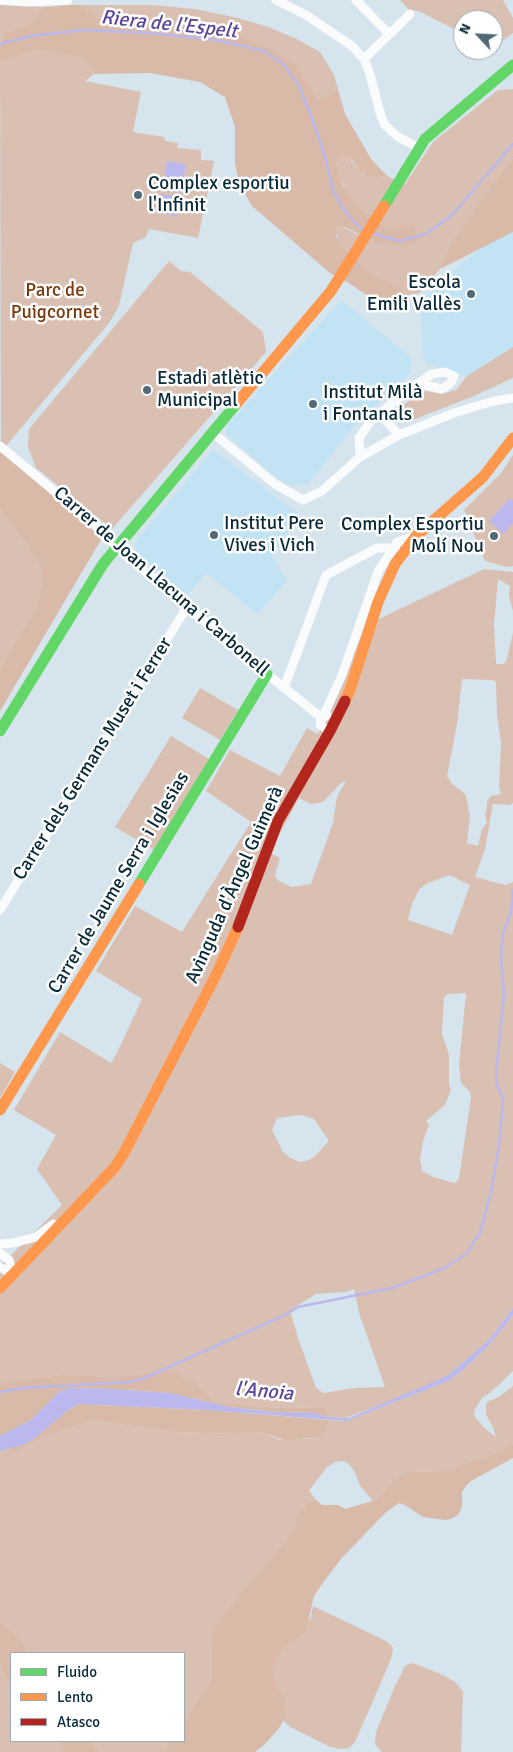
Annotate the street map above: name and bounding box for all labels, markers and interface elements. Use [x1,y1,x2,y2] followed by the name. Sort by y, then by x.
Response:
[100,6,238,44] water label: Riera de l'Espelt
[453,10,503,60] north arrow
[455,21,475,37] text: N
[148,173,290,217] place label: Complex esportiu l'Infinit
[132,189,144,201] marker: Complex esportiu l'Infinit
[367,272,461,316] place label: Escola Emili Vallès
[11,280,99,324] park label: Parc de Puigcornet
[465,288,477,300] marker: Escola Emili Vallès
[157,368,263,412] place label: Estadi atlètic Municipal
[323,382,423,426] place label: Institut Milà i Fontanals
[141,384,153,396] marker: Estadi atlètic Municipal
[307,398,319,410] marker: Institut Milà i Fontanals
[49,482,273,682] street label: Carrer de Joan Llacuna i Carbonell
[224,513,324,557] place label: Institut Pere Vives i Vich
[341,514,484,558] place label: Complex Esportiu Molí Nou
[208,529,220,541] marker: Institut Pere Vives i Vich
[488,530,500,542] marker: Complex Esportiu Molí Nou
[9,633,177,885] street label: Carrer dels Germans Muset i Ferrer
[44,768,194,998] street label: Carrer de Jaume Serra i Iglesias
[181,783,289,987] street label: Avinguda d'Àngel Guimerà
[234,1377,294,1407] water label: l'Anoia
[10,1652,185,1742] legend
[57,1663,97,1681] text: Fluido
[57,1688,93,1706] text: Lento
[57,1713,100,1731] text: Atasco

